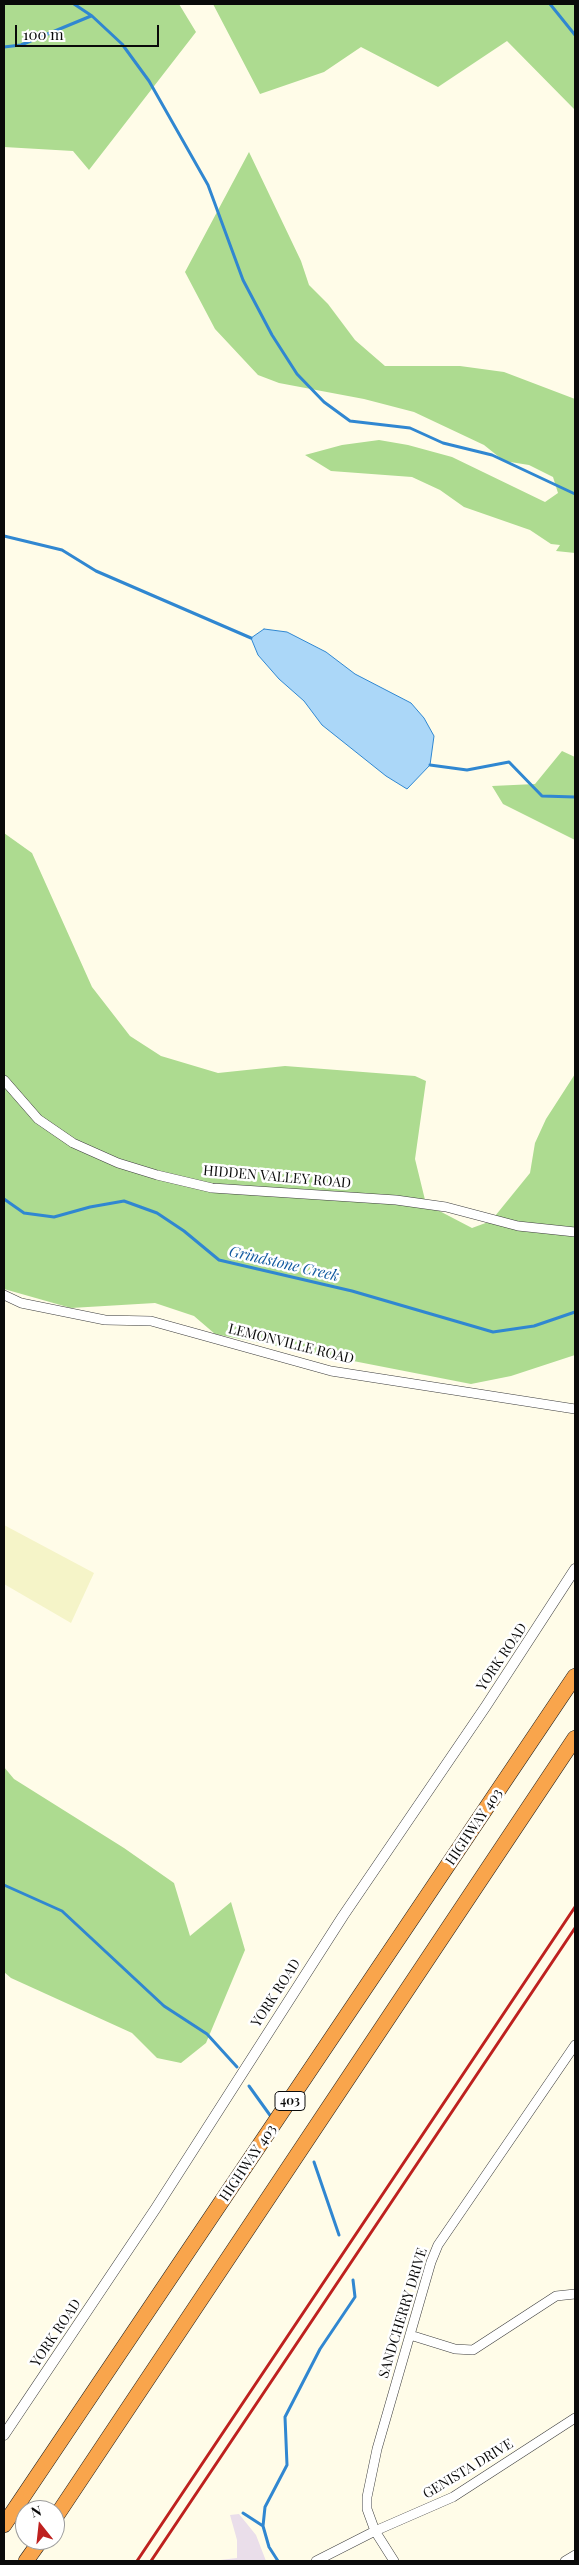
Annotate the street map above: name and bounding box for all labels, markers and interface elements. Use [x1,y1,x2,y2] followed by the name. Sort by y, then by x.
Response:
[18,15,161,47] scale bar
[23,24,64,44] text: 100 m
[202,1162,352,1192] street label: HIDDEN VALLEY ROAD
[227,1243,341,1285] water label: Grindstone Creek
[226,1320,356,1368] street label: LEMONVILLE ROAD
[473,1620,531,1694] street label: YORK ROAD
[442,1785,506,1869] street label: HIGHWAY 403
[248,1956,304,2030] street label: YORK ROAD
[275,2092,305,2110] road number: 403
[216,2121,280,2205] street label: HIGHWAY 403
[375,2246,431,2380] street label: SANDCHERRY DRIVE
[27,2296,85,2370] street label: YORK ROAD
[420,2436,516,2502] street label: GENISTA DRIVE
[15,2500,65,2550] north arrow
[29,2501,43,2522] text: N

